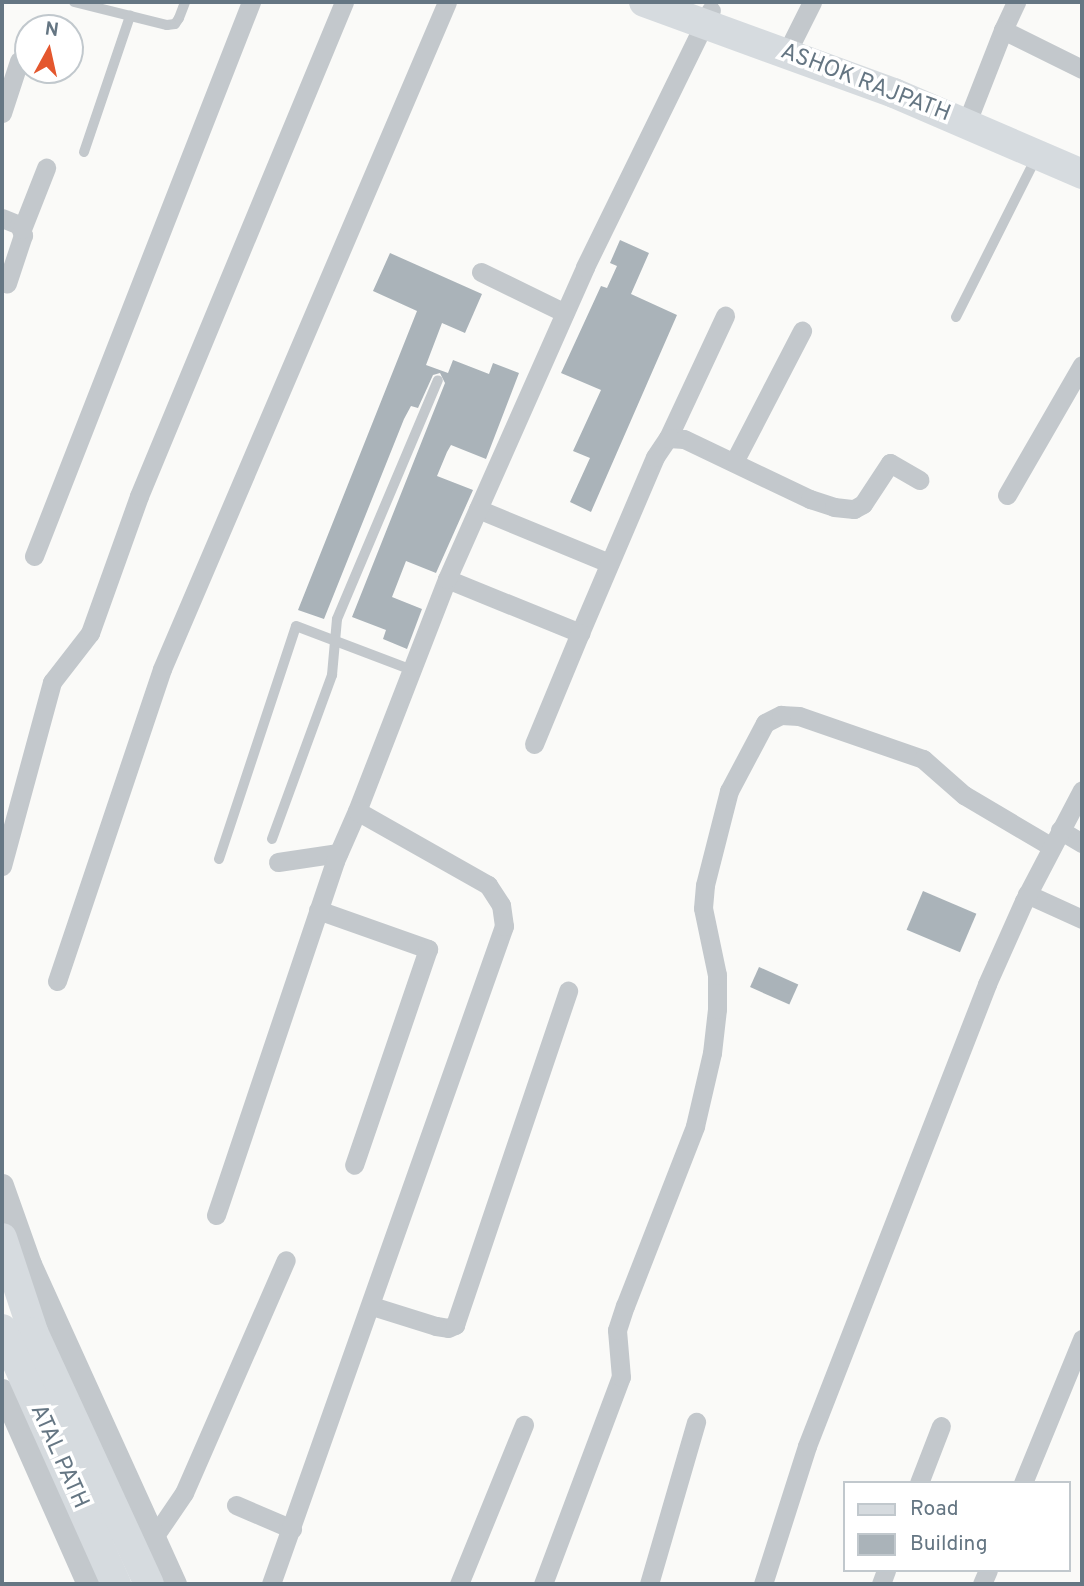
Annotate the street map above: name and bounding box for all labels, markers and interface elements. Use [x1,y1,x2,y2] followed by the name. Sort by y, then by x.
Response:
[14,14,84,84] north arrow
[43,17,60,43] text: N
[776,39,954,129] street label: ASHOK RAJPATH
[23,1400,93,1514] street label: ATAL PATH
[842,1481,1070,1572] legend
[910,1496,959,1523] text: Road
[910,1531,988,1558] text: Building

